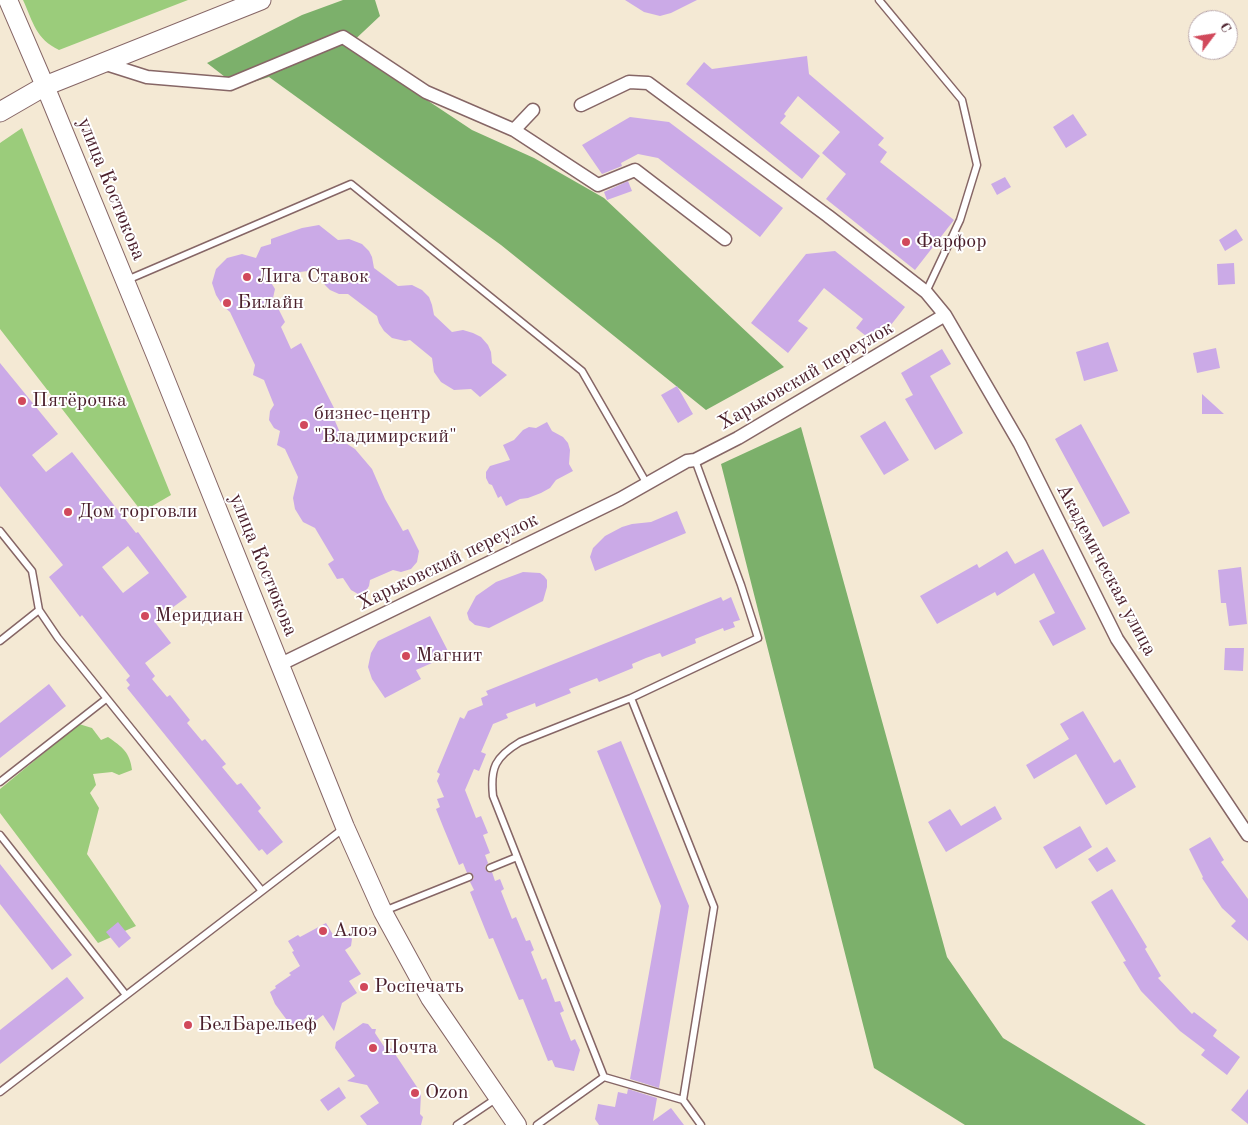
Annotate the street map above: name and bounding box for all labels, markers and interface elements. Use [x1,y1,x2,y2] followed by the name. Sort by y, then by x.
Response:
[1188,10,1238,60] north arrow
[1217,20,1233,35] text: С
[71,114,151,264] street label: улица Костюкова
[916,230,987,254] place label: Фарфор
[900,236,912,248] marker: Фарфор
[257,265,369,289] place label: Лига Ставок
[241,271,253,283] marker: Лига Ставок
[237,291,304,315] place label: Билайн
[221,297,233,309] marker: Билайн
[714,316,898,436] street label: Харьковский переулок
[32,389,127,413] place label: Пятёрочка
[16,395,28,407] marker: Пятёрочка
[314,402,457,449] place label: бизнес-центр "Владимирский"
[298,419,310,431] marker: бизнес-центр "Владимирский"
[1050,480,1162,660] street label: Академическая улица
[223,490,303,640] street label: улица Костюкова
[78,500,198,524] place label: Дом торговли
[62,506,74,518] marker: Дом торговли
[354,508,542,616] street label: Харьковский переулок
[155,604,243,628] place label: Меридиан
[139,610,151,622] marker: Меридиан
[416,644,483,668] place label: Магнит
[400,650,412,662] marker: Магнит
[333,919,377,943] place label: Алоэ
[317,925,329,937] marker: Алоэ
[374,975,464,999] place label: Роспечать
[358,981,370,993] marker: Роспечать
[198,1013,317,1037] place label: БелБарельеф
[182,1019,194,1031] marker: БелБарельеф
[383,1036,438,1060] place label: Почта
[367,1042,379,1054] marker: Почта
[425,1081,469,1105] place label: Ozon
[409,1087,421,1099] marker: Ozon

